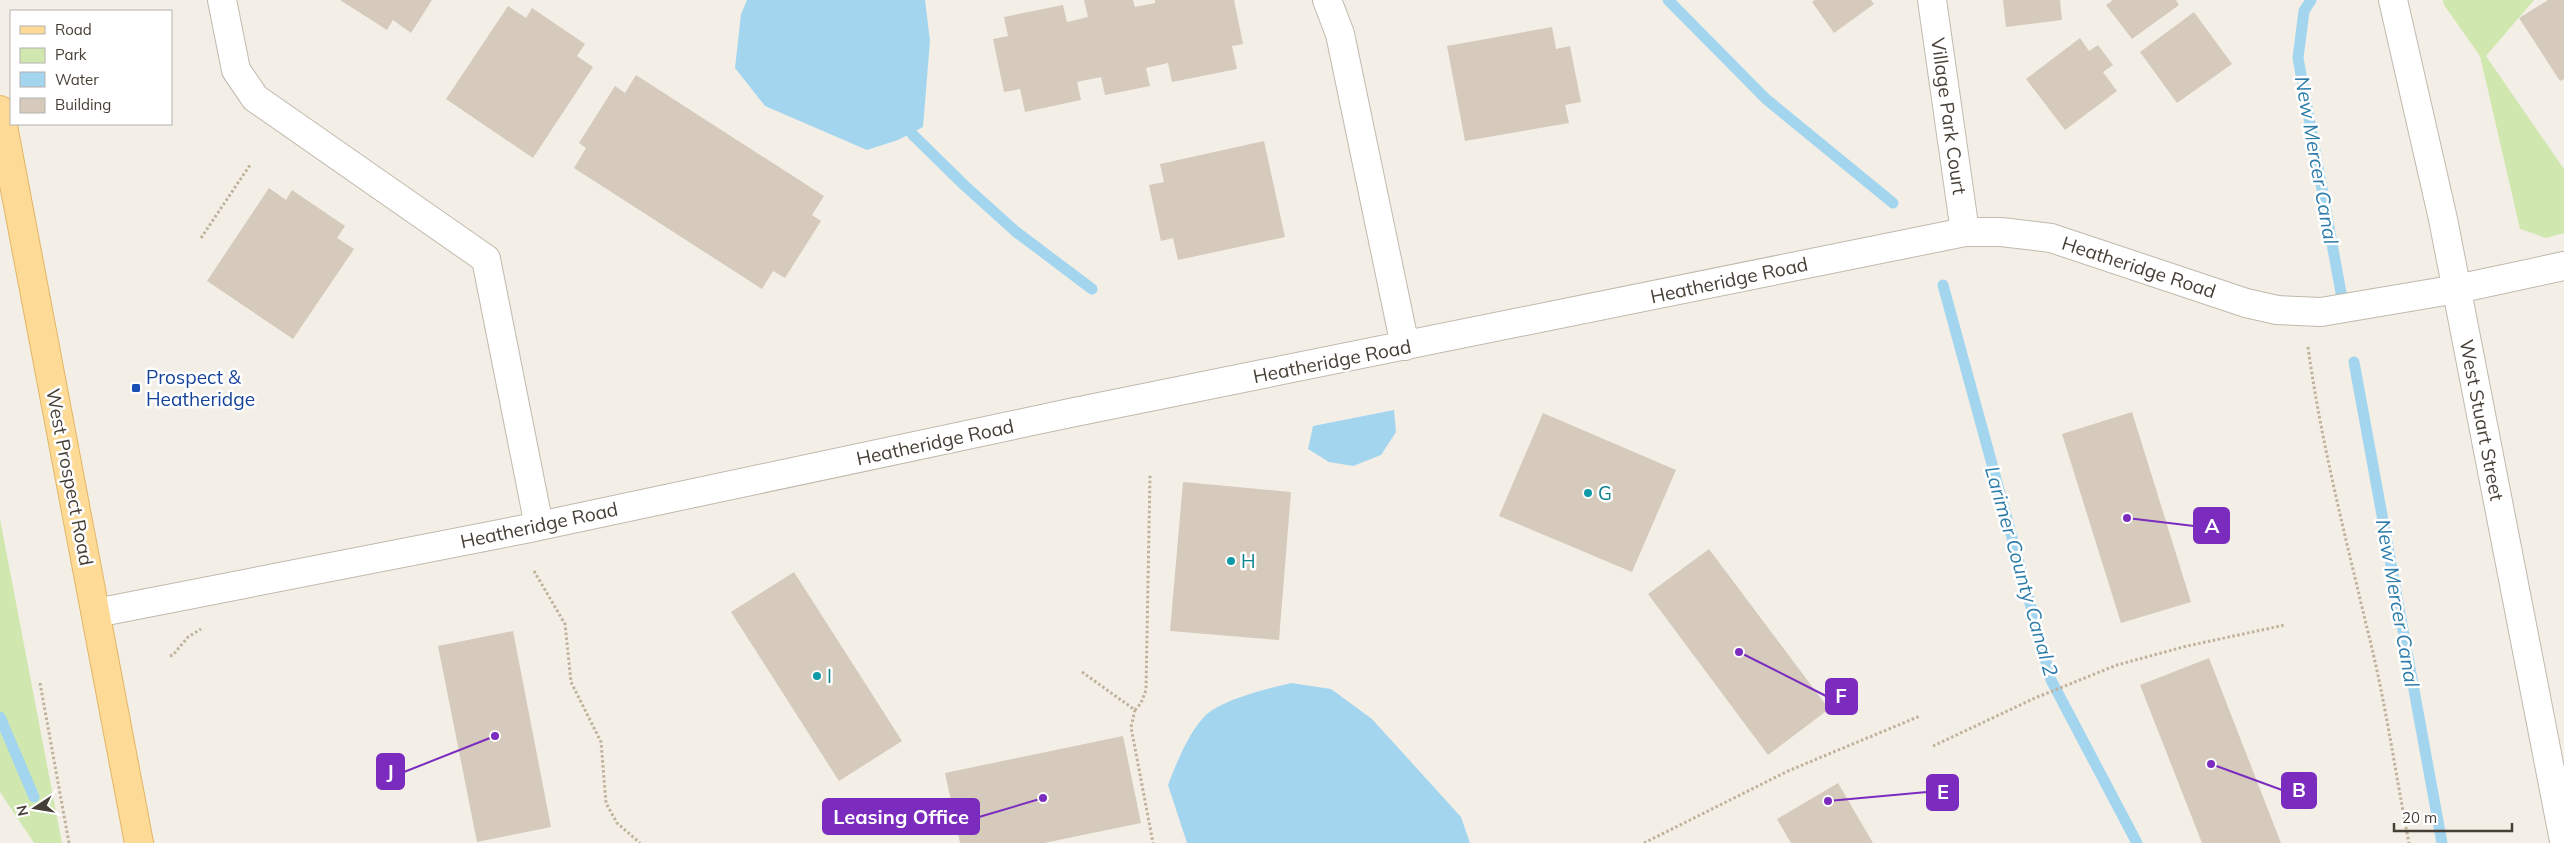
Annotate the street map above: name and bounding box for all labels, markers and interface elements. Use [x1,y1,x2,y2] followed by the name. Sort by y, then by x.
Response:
[10,10,172,125] legend
[55,20,92,39] text: Road
[1926,36,1972,196] street label: Village Park Court
[55,45,87,64] text: Park
[55,70,99,89] text: Water
[2290,74,2344,246] water label: New Mercer Canal
[55,95,111,114] text: Building
[2059,231,2219,303] street label: Heatheridge Road
[1648,252,1810,308] street label: Heatheridge Road
[1251,334,1413,388] street label: Heatheridge Road
[2455,337,2509,503] street label: West Stuart Street
[146,365,255,411] place label: Prospect & Heatheridge
[130,382,142,394] marker: Prospect & Heatheridge
[41,386,99,568] street label: West Prospect Road
[854,414,1016,470] street label: Heatheridge Road
[1980,463,2064,679] water label: Larimer County Canal 2
[1598,481,1612,505] place label: G
[1582,487,1594,499] marker: G
[458,497,620,553] street label: Heatheridge Road
[2194,508,2229,543] callout: A
[2205,513,2220,538] text: A
[2371,517,2425,689] water label: New Mercer Canal
[1241,549,1256,573] place label: H
[1225,555,1237,567] marker: H
[827,664,832,688] place label: I
[811,670,823,682] marker: I
[1826,679,1857,714] callout: F
[1835,683,1847,708] text: F
[377,754,404,789] callout: J
[386,759,394,784] text: J
[2282,773,2316,808] callout: B
[1927,775,1958,810] callout: E
[2292,777,2306,802] text: B
[1937,779,1949,804] text: E
[10,783,60,833] north arrow
[823,799,979,834] callout: Leasing Office
[2394,800,2512,832] scale bar
[12,804,32,818] text: N
[833,804,969,829] text: Leasing Office
[2402,808,2437,827] text: 20 m

